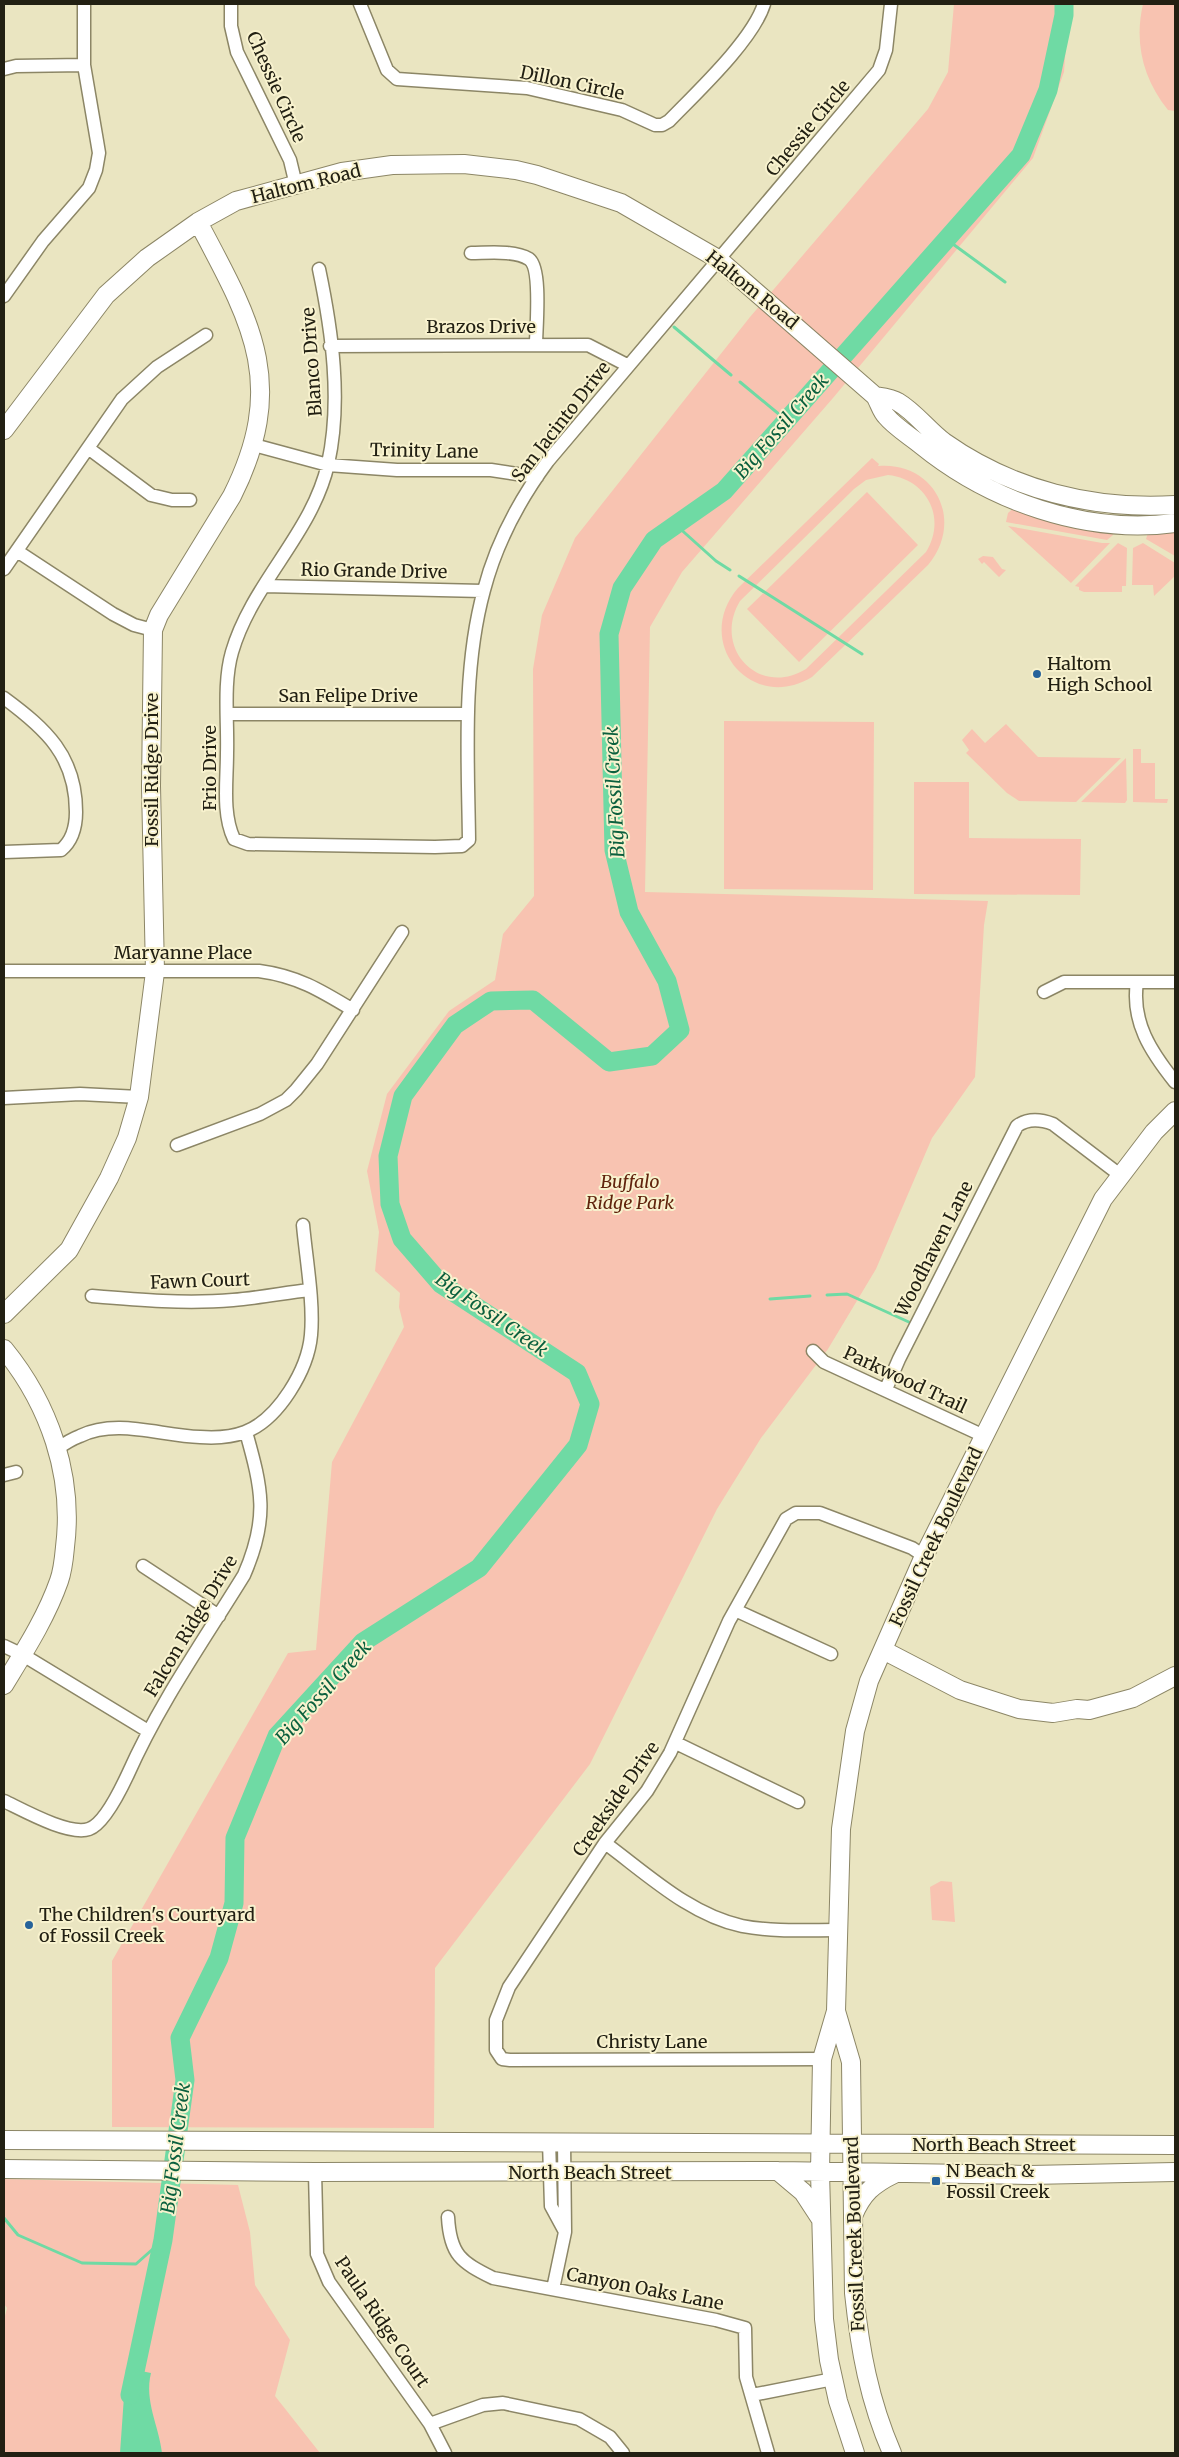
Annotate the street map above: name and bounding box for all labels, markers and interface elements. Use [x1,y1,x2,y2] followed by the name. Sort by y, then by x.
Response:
[242,28,311,146] street label: Chessie Circle
[518,60,626,105] street label: Dillon Circle
[761,75,855,181] street label: Chessie Circle
[249,159,363,208] street label: Haltom Road
[701,245,803,334] street label: Haltom Road
[296,307,327,417] street label: Blanco Drive
[426,315,536,338] street label: Brazos Drive
[506,357,615,487] street label: San Jacinto Drive
[729,368,834,484] water label: Big Fossil Creek
[370,438,478,463] street label: Trinity Lane
[300,558,448,583] street label: Rio Grande Drive
[1047,652,1153,696] place label: Haltom High School
[1031,668,1043,680] marker: Haltom High School
[278,684,418,707] street label: San Felipe Drive
[140,693,163,847] street label: Fossil Ridge Drive
[198,725,221,811] street label: Frio Drive
[599,725,629,858] water label: Big Fossil Creek
[114,941,252,964] street label: Maryanne Place
[586,1170,674,1214] park label: Buffalo Ridge Park
[889,1177,978,1322] street label: Woodhaven Lane
[431,1266,553,1362] water label: Big Fossil Creek
[150,1267,250,1294] street label: Fawn Court
[840,1341,971,1418] street label: Parkwood Trail
[884,1443,987,1630] street label: Fossil Creek Boulevard
[139,1551,242,1701] street label: Falcon Ridge Drive
[270,1635,376,1749] water label: Big Fossil Creek
[567,1737,664,1861] street label: Creekside Drive
[39,1903,255,1947] place label: The Children's Courtyard of Fossil Creek
[23,1919,35,1931] marker: The Children's Courtyard of Fossil Creek
[597,2030,707,2053] street label: Christy Lane
[155,2081,195,2215] water label: Big Fossil Creek
[912,2133,1076,2156] street label: North Beach Street
[840,2136,869,2332] street label: Fossil Creek Boulevard
[946,2159,1050,2203] place label: N Beach & Fossil Creek
[508,2161,672,2184] street label: North Beach Street
[930,2175,942,2187] marker: N Beach & Fossil Creek
[330,2252,435,2392] street label: Paula Ridge Court
[564,2262,726,2315] street label: Canyon Oaks Lane

